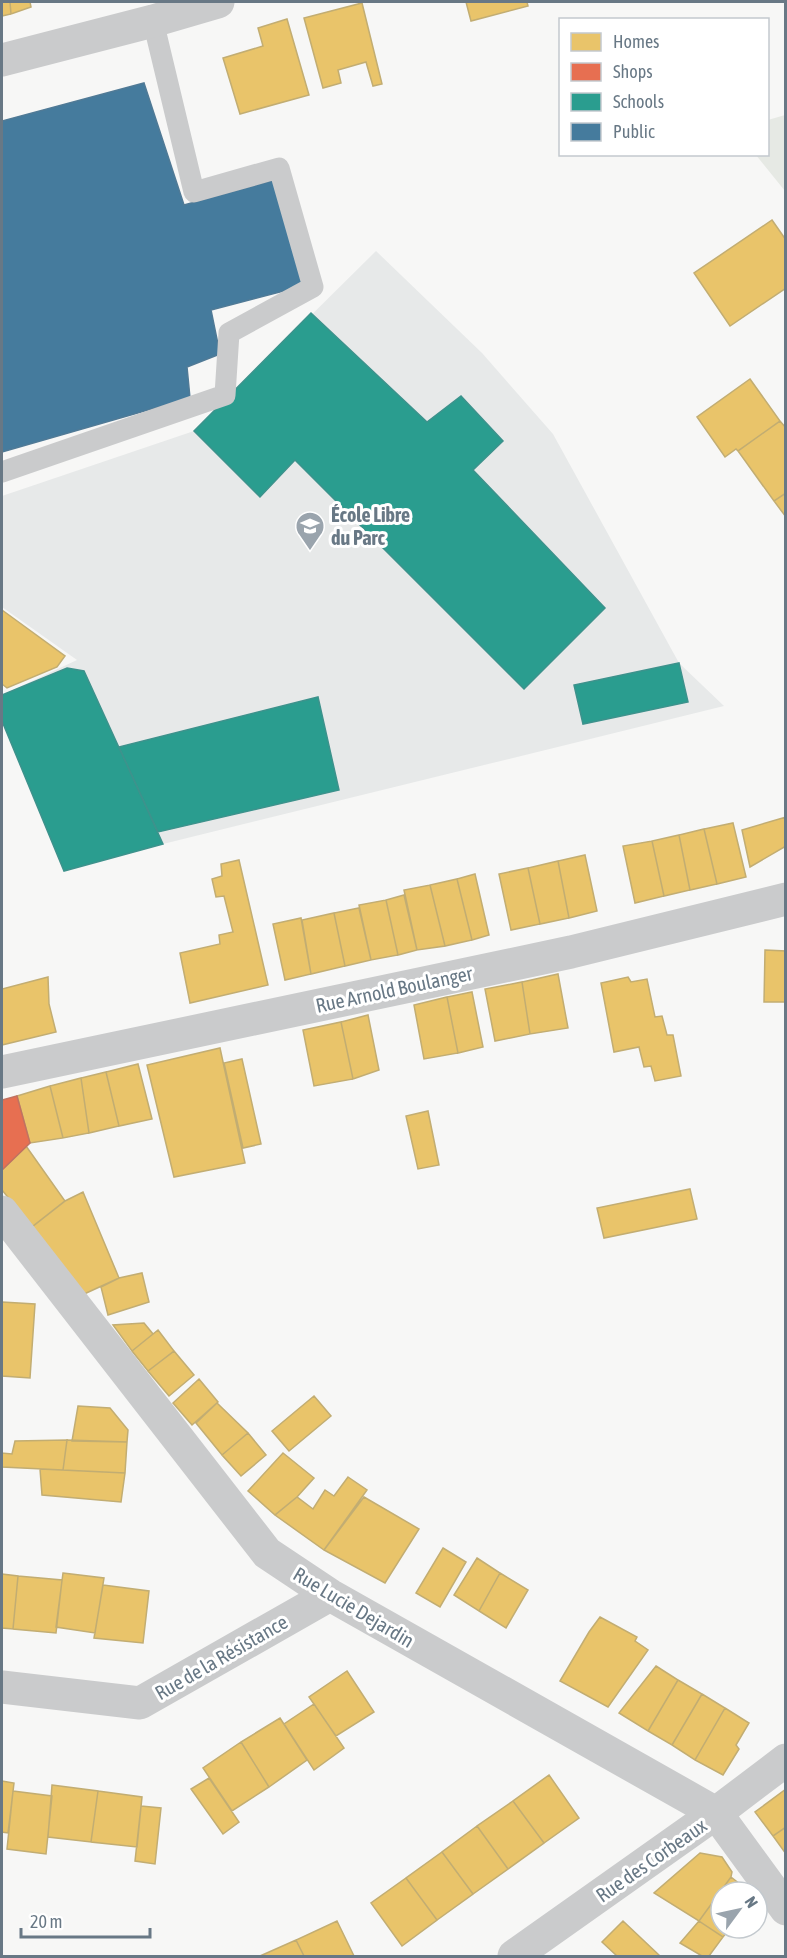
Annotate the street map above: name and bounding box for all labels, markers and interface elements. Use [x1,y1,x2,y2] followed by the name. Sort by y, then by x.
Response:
[559,18,769,156] legend
[613,31,659,52] text: Homes
[613,61,653,82] text: Shops
[613,91,664,112] text: Schools
[613,121,655,142] text: Public
[331,503,410,549] place label: École Libre du Parc
[294,510,326,552] school or university icon: École Libre du Parc
[314,961,476,1017] street label: Rue Arnold Boulanger
[290,1562,418,1652] street label: Rue Lucie Dejardin
[151,1610,291,1704] street label: Rue de la Résistance
[591,1813,711,1907] street label: Rue des Corbeaux
[709,1880,769,1940] north arrow
[741,1893,762,1911] text: N
[21,1901,150,1939] scale bar
[30,1911,62,1932] text: 20 m

